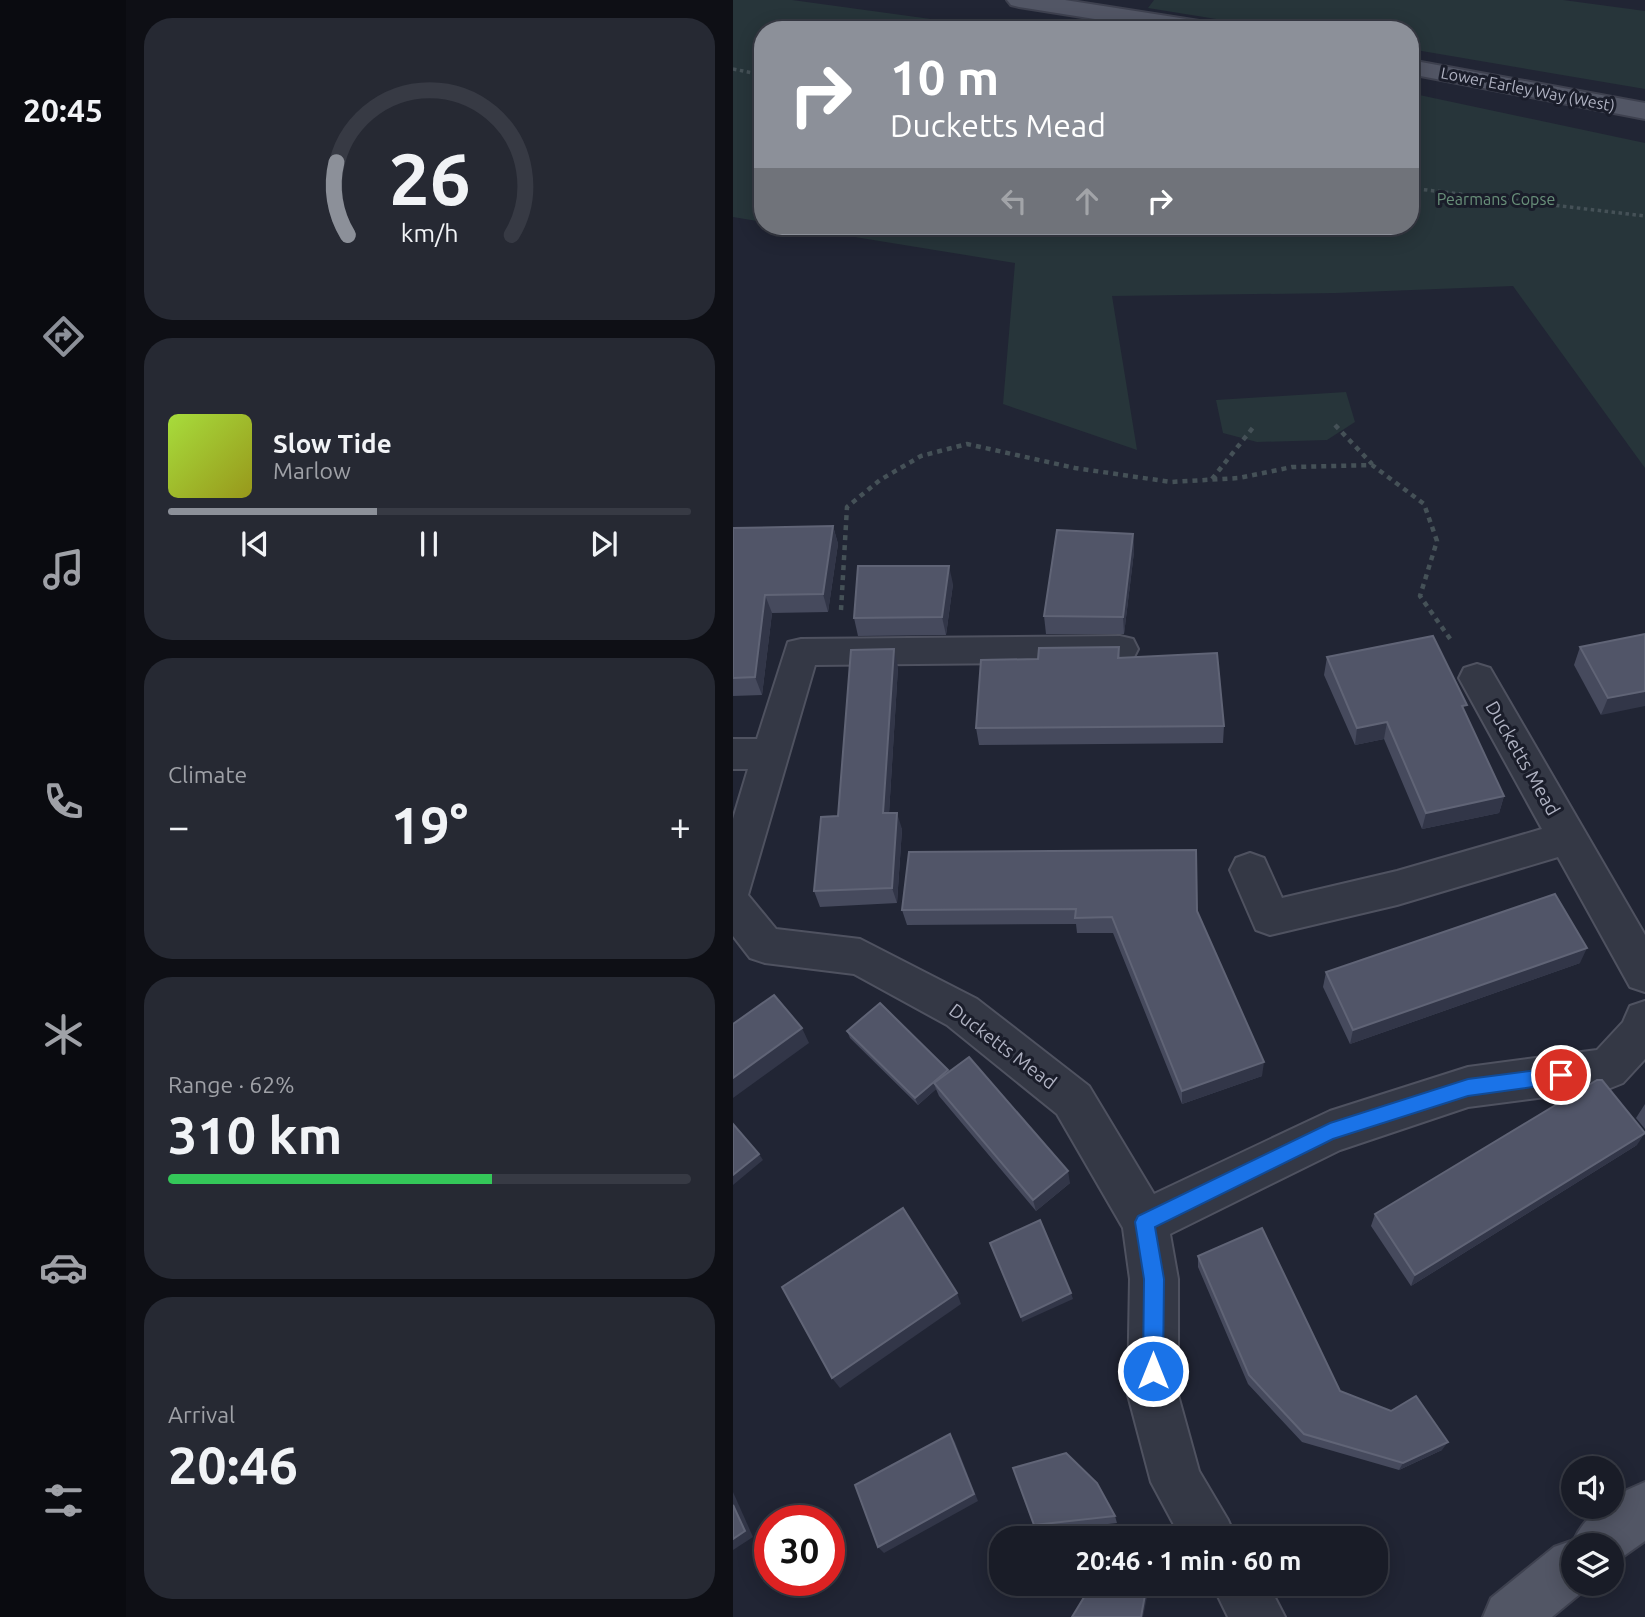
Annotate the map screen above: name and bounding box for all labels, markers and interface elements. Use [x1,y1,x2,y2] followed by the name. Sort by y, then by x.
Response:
[775,49,866,140] icon: right
[890,49,999,104] text: 10 m
[1439,63,1617,116] street label: Lower Earley Way (West)
[23,92,103,128] text: 20:45
[890,107,1106,143] text: Ducketts Mead
[388,137,471,219] text: 26
[995,182,1033,220] icon: left
[1068,182,1106,220] icon: ahead
[1141,182,1179,220] icon: right
[1437,190,1555,208] park label: Pearmans Copse
[401,219,458,247] text: km/h
[39,312,88,361] icon: directions
[273,429,392,458] text: Slow Tide
[273,458,351,483] text: Marlow
[236,525,274,563] icon: previous
[410,525,448,563] icon: pause
[585,525,623,563] icon: next
[39,545,88,594] icon: music
[1481,697,1565,819] street label: Ducketts Mead
[168,762,247,787] text: Climate
[39,777,88,826] icon: phone
[391,796,468,854] text: 19°
[168,805,189,847] text: −
[670,805,691,847] text: +
[945,999,1061,1093] street label: Ducketts Mead
[39,1010,88,1059] icon: climate
[1531,1045,1591,1105] pin
[1542,1056,1580,1094] icon: arrive
[168,1072,295,1097] text: Range · 62%
[168,1106,342,1164] text: 310 km
[39,1243,88,1292] icon: car
[1116,1334,1190,1408] position arrow
[168,1402,235,1427] text: Arrival
[168,1436,298,1494] text: 20:46
[1561,1456,1624,1596] map controls
[1561,1456,1624,1519] button: sound
[39,1476,88,1525] icon: filters
[754,1505,845,1596] speed limit sign: 30
[1561,1533,1624,1596] button: layers
[1075,1546,1302,1575] text: 20:46 · 1 min · 60 m

